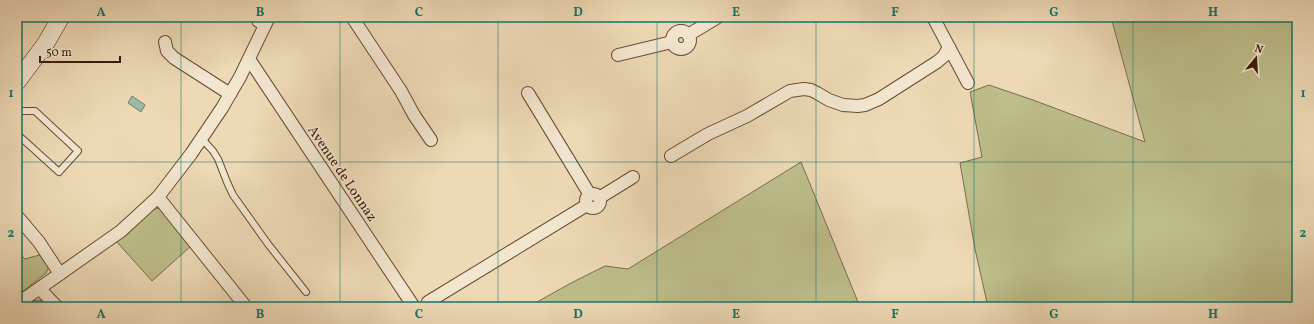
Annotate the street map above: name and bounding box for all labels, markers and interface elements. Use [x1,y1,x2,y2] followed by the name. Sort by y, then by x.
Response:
[96,4,106,22] text: A
[256,4,265,22] text: B
[415,4,423,22] text: C
[573,4,583,22] text: D
[732,4,740,22] text: E
[891,4,899,22] text: F
[1049,4,1059,22] text: G
[1208,4,1218,22] text: H
[40,38,120,64] scale bar
[1236,38,1276,78] north arrow
[1253,42,1265,58] text: N
[46,45,72,61] text: 50 m
[8,85,14,103] text: 1
[1300,85,1306,103] text: 1
[303,122,381,226] street label: Avenue de Lonnaz
[8,225,15,243] text: 2
[1300,225,1307,243] text: 2
[96,306,106,324] text: A
[256,306,265,324] text: B
[415,306,423,324] text: C
[573,306,583,324] text: D
[732,306,740,324] text: E
[891,306,899,324] text: F
[1049,306,1059,324] text: G
[1208,306,1218,324] text: H

